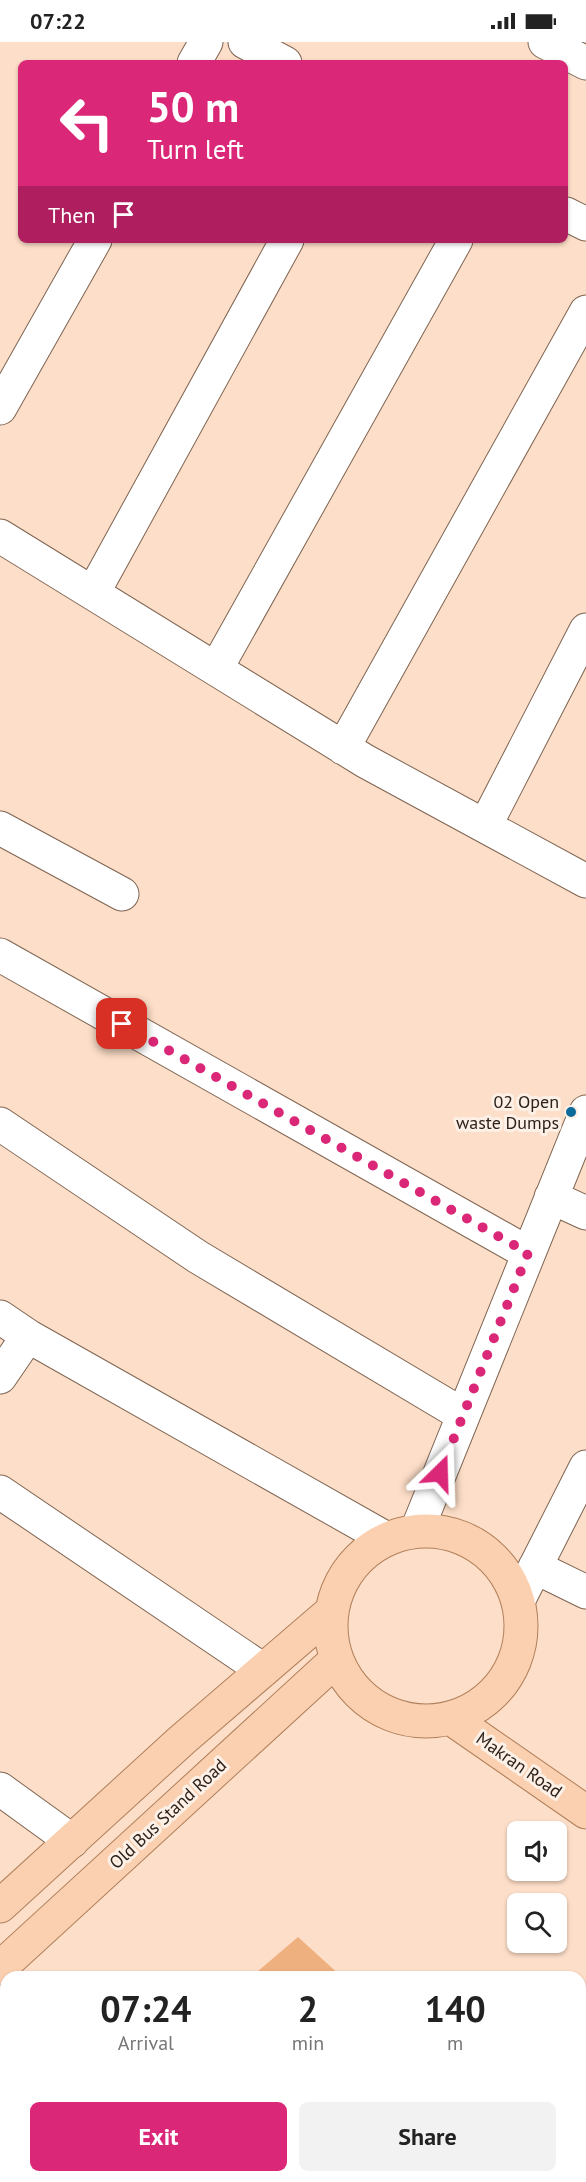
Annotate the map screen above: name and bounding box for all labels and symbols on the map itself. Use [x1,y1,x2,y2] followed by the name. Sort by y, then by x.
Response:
[96,998,147,1049] pin
[456,1090,559,1134] place label: 02 Open waste Dumps
[564,1105,578,1119] marker: 02 Open waste Dumps
[408,1441,472,1505] position arrow
[472,1727,567,1803] street label: Makran Road
[104,1753,231,1874] street label: Old Bus Stand Road

